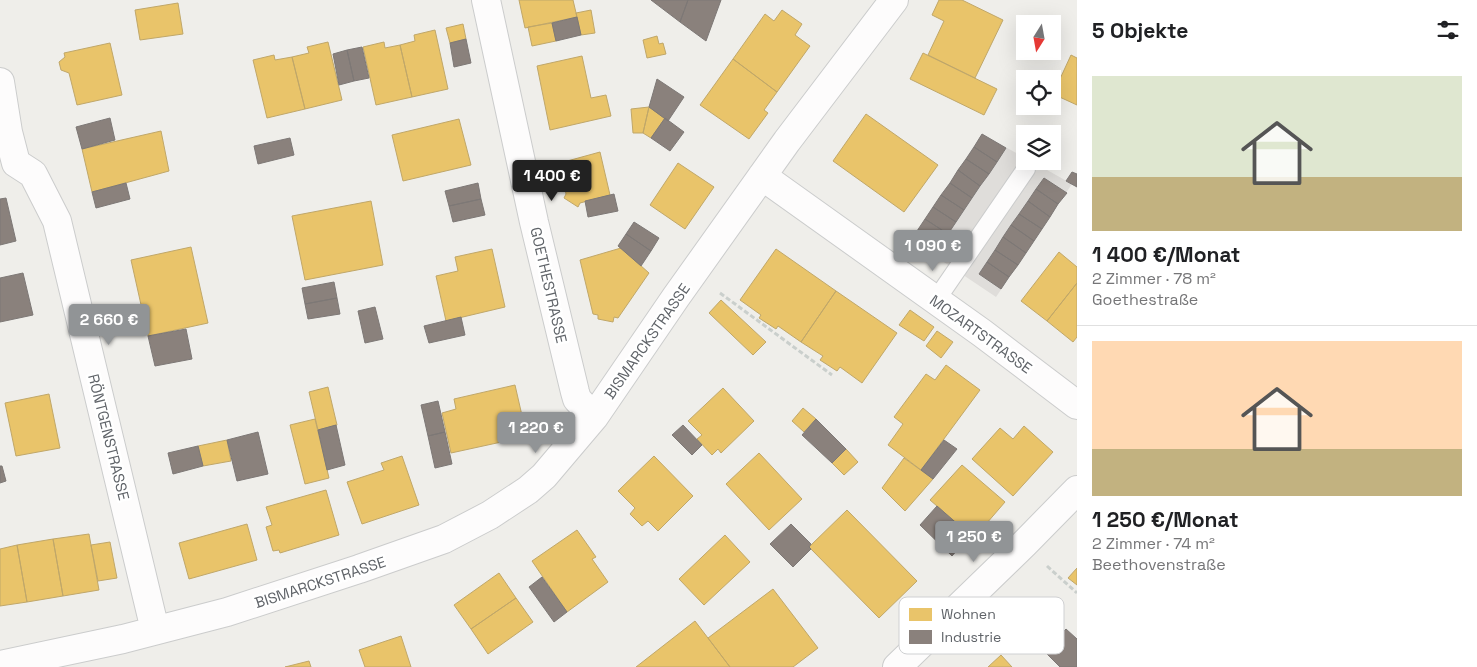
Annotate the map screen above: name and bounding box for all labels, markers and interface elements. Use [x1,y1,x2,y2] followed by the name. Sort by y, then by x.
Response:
[1016,15,1061,60] north arrow
[1016,15,1061,170] map controls
[1434,16,1462,44] icon: filters
[1092,17,1188,44] text: 5 Objekte
[1016,70,1061,115] button: locate
[1232,108,1322,198] icon: home
[1016,125,1061,170] button: layers
[506,160,598,202] pin: 1 400 €
[523,165,581,186] text: 1 400 €
[526,225,572,345] street label: GOETHESTRASSE
[887,230,979,272] pin: 1 090 €
[905,235,961,256] text: 1 090 €
[1092,241,1240,268] text: 1 400 €/Monat
[1092,268,1216,289] text: 2 Zimmer · 78 m²
[600,280,694,402] street label: BISMARCKSTRASSE
[1092,289,1198,310] text: Goethestraße
[926,290,1036,378] street label: MOZARTSTRASSE
[63,304,155,346] pin: 2 660 €
[80,309,138,330] text: 2 660 €
[84,372,134,502] street label: RÖNTGENSTRASSE
[1232,374,1322,464] icon: home
[490,412,582,454] pin: 1 220 €
[508,417,564,438] text: 1 220 €
[1092,506,1239,533] text: 1 250 €/Monat
[928,520,1020,563] pin: 1 250 €
[946,526,1002,547] text: 1 250 €
[1092,533,1215,554] text: 2 Zimmer · 74 m²
[252,552,388,612] street label: BISMARCKSTRASSE
[1092,554,1226,575] text: Beethovenstraße
[899,597,1064,654] legend
[941,605,996,623] text: Wohnen
[941,628,1001,646] text: Industrie

